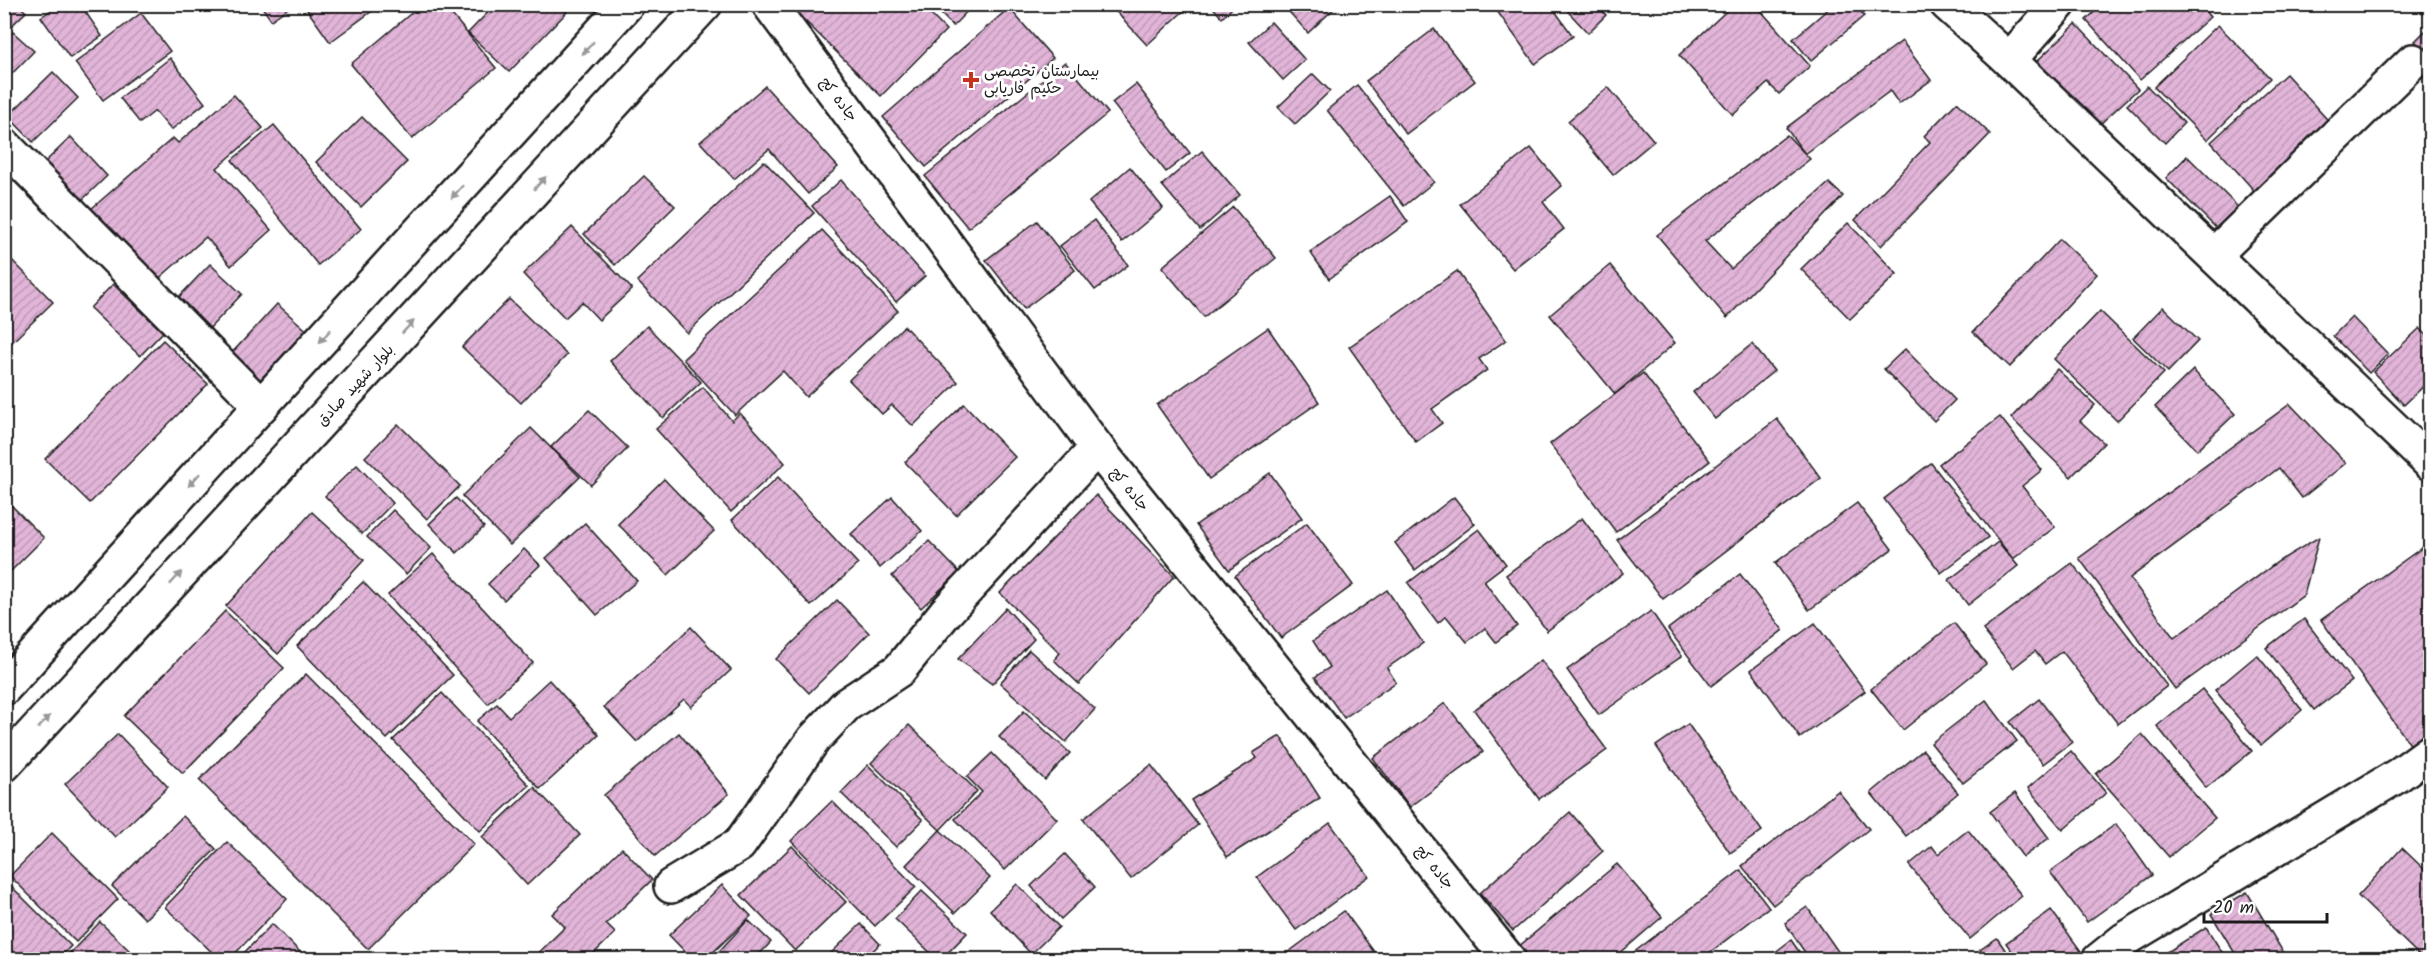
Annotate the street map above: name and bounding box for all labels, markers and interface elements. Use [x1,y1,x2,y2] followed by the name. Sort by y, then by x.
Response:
[582,40,595,55] one-way arrow
[984,60,1099,101] place label: بیمارستان تخصصی حکیم فاریابی
[962,71,980,89] marker: بیمارستان تخصصی حکیم فاریابی
[813,72,863,127] street label: جاده کج
[533,176,547,191] one-way arrow
[450,185,464,199] one-way arrow
[401,320,414,335] one-way arrow
[319,328,332,343] one-way arrow
[311,339,400,432] street label: بلوار شهید صادق
[1104,462,1155,517] street label: جاده کج
[188,472,201,487] one-way arrow
[169,571,183,586] one-way arrow
[37,714,51,729] one-way arrow
[1409,840,1460,895] street label: جاده کج
[2204,886,2327,924] scale bar
[2213,894,2254,923] text: 20 m

